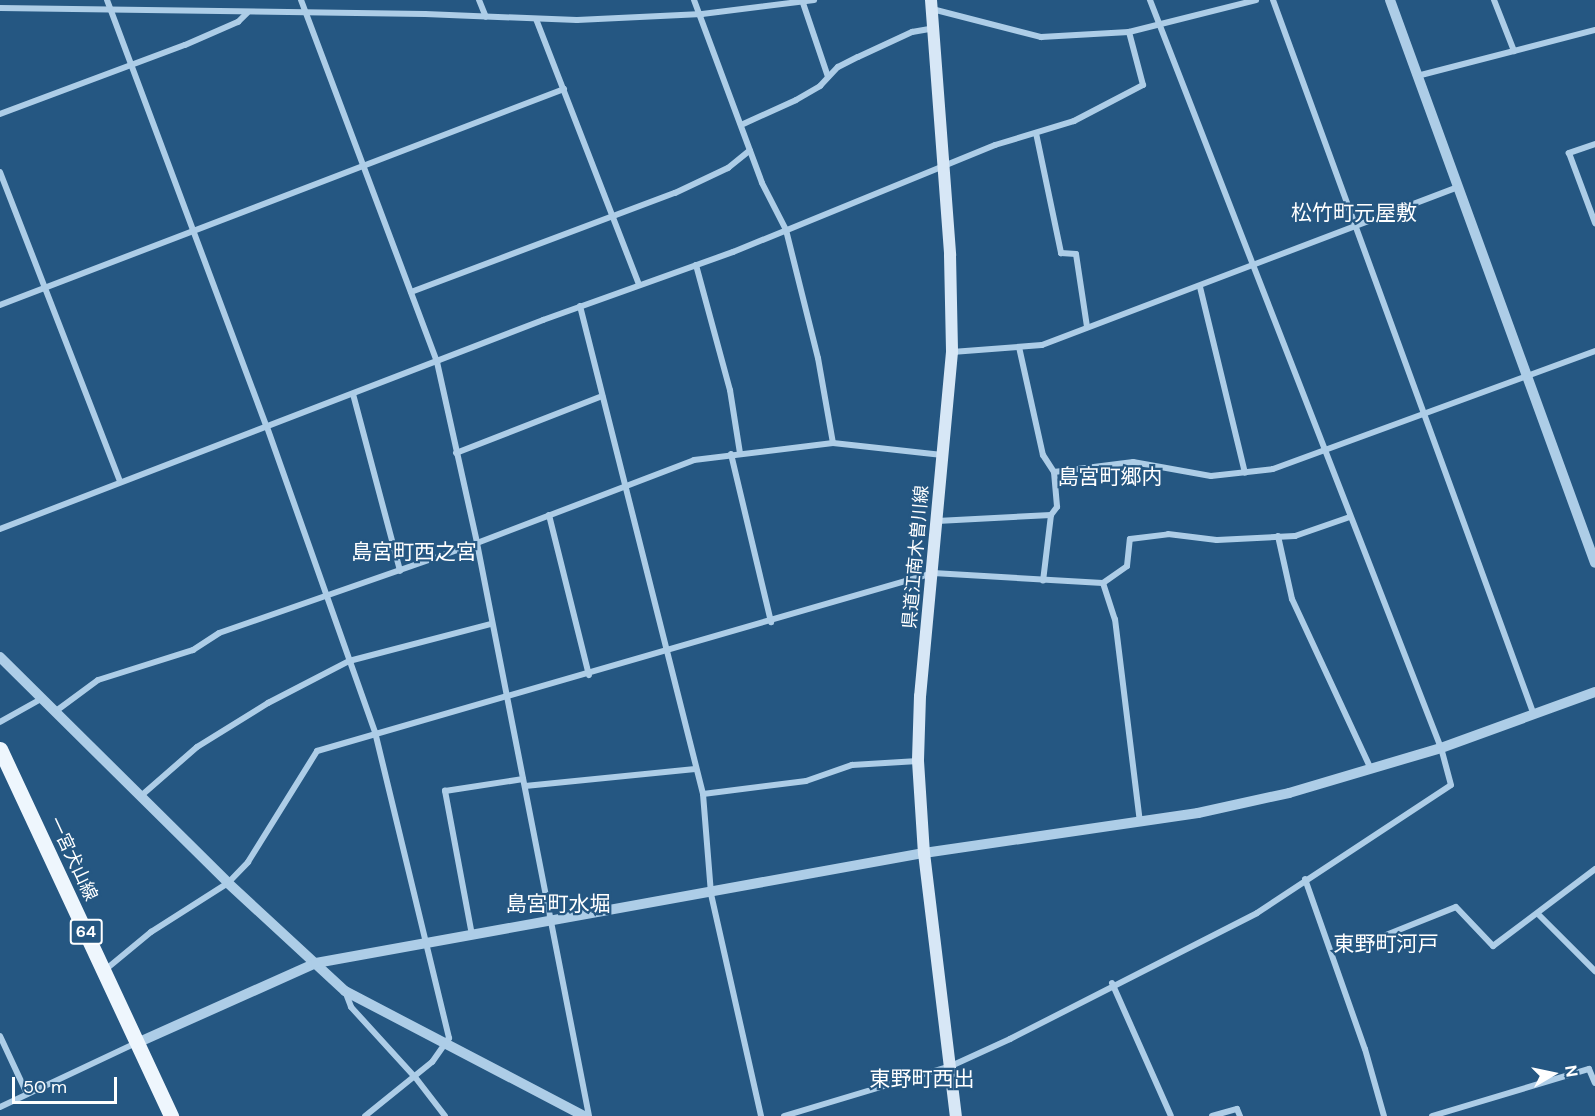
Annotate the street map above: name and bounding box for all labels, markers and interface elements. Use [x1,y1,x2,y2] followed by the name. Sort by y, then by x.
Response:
[1291,200,1417,226] district label: 松竹町元屋敷
[1058,464,1162,490] district label: 島宮町郷内
[899,484,933,630] street label: 県道江南木曽川線
[351,539,477,565] district label: 島宮町西之宮
[44,814,102,904] street label: 一宮犬山線
[506,891,610,917] district label: 島宮町水堀
[70,919,103,945] road number: 64
[1334,931,1438,957] district label: 東野町河戸
[1523,1044,1583,1104] north arrow
[1560,1064,1583,1079] text: N
[15,1065,120,1103] scale bar
[870,1066,974,1092] district label: 東野町西出
[23,1075,67,1099] text: 50 m

